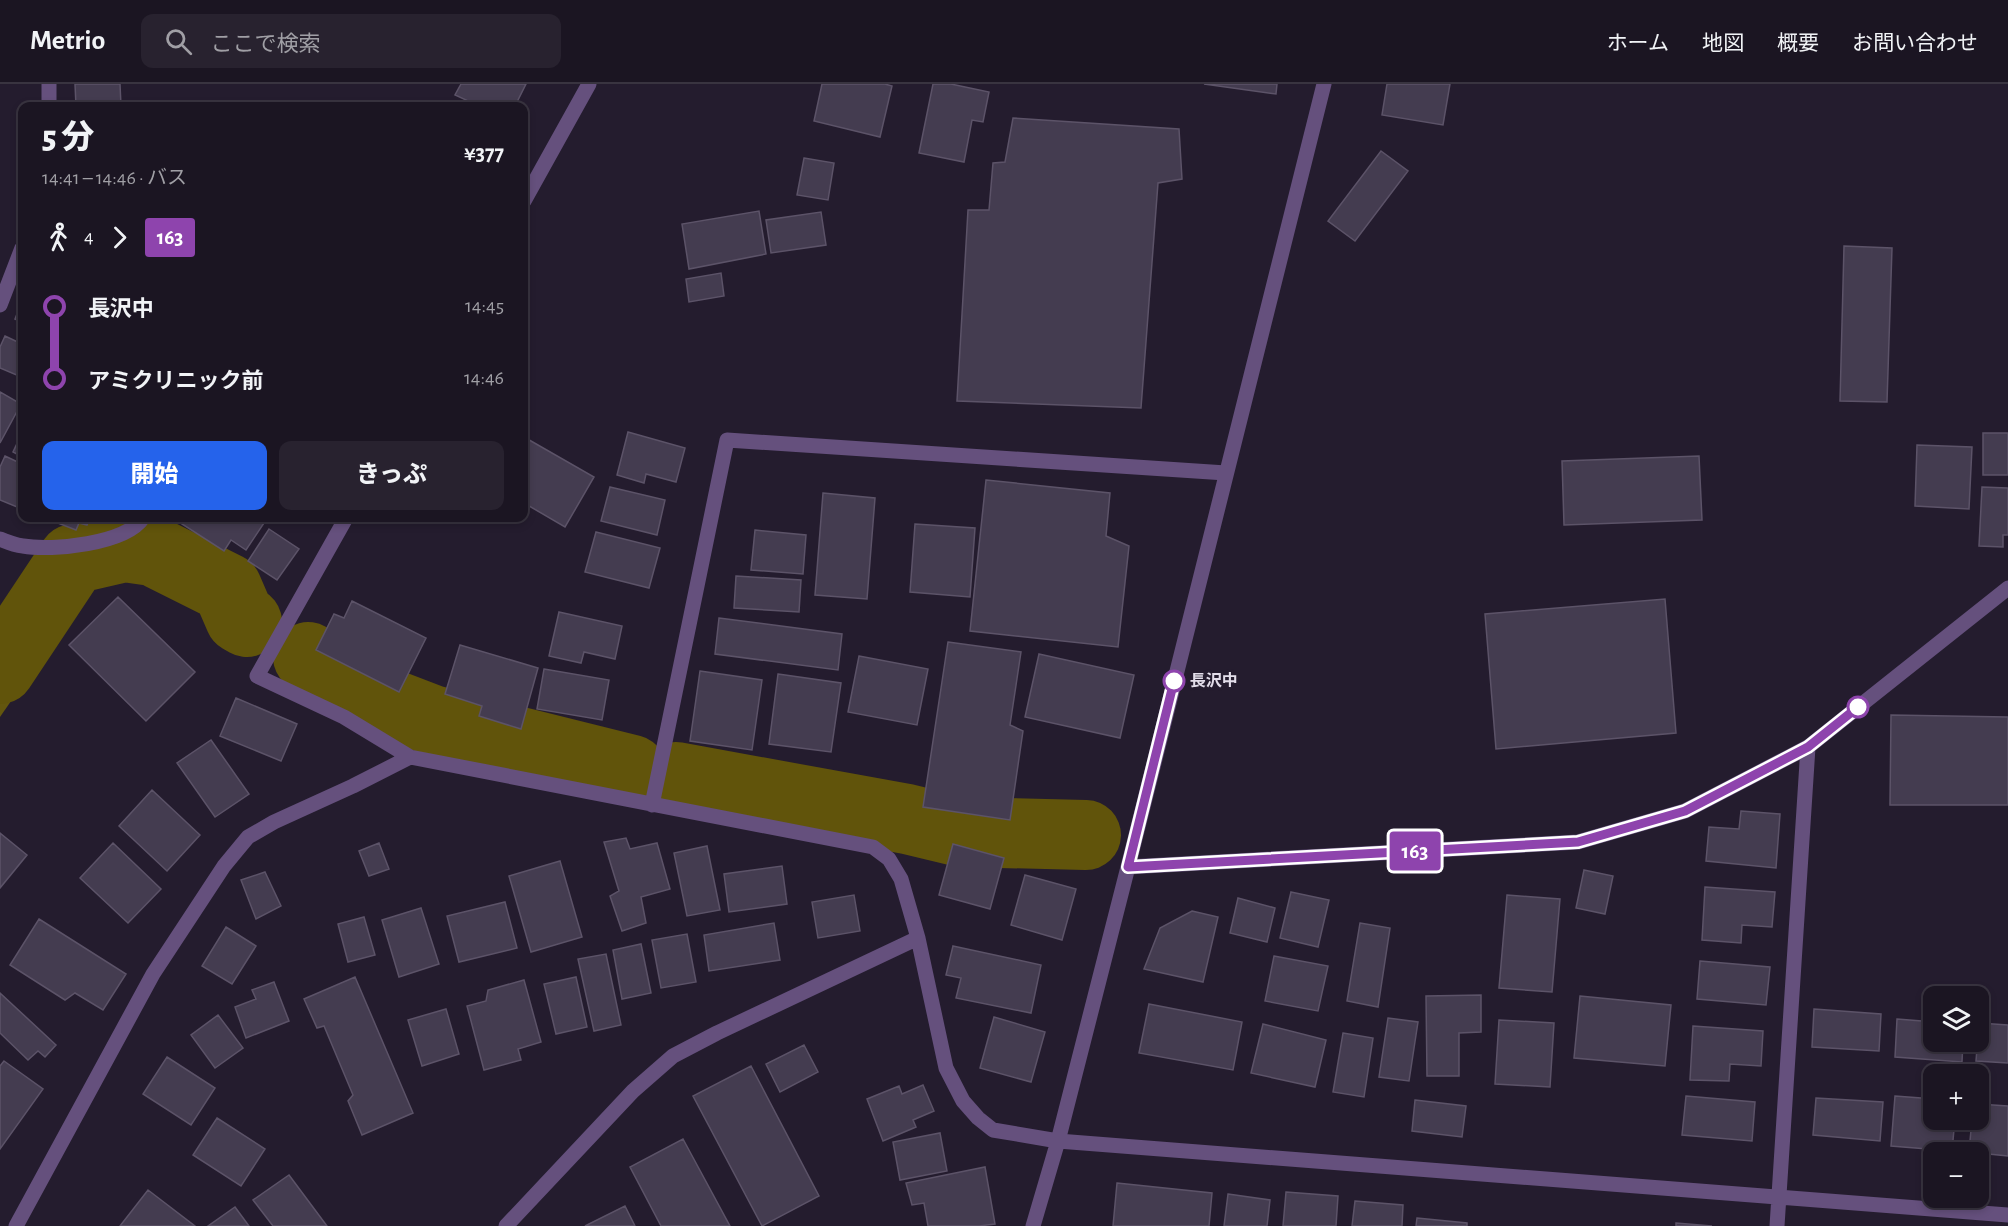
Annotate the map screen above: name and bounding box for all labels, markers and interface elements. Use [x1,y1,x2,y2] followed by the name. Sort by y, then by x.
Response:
[141,14,561,68] search box
[162,25,195,58] icon: search
[30,27,105,55] text: Metrio
[210,33,320,55] text: ここで検索
[1607,33,1669,54] text: ホーム
[1702,33,1744,54] text: 地図
[1777,33,1819,54] text: 概要
[1852,33,1978,54] text: お問い合わせ
[42,122,94,155] text: 5 分
[464,142,504,164] text: ¥377
[42,168,187,188] text: 14:41 – 14:46 · バス
[42,221,75,254] icon: walk
[103,221,136,254] icon: forward
[84,227,94,247] text: 4
[157,227,183,248] text: 163
[465,296,504,316] text: 14:45
[88,298,154,320] text: 長沢中
[464,368,504,388] text: 14:46
[88,370,264,392] text: アミクリニック前
[42,441,267,510] button: 開始
[279,441,504,510] button: きっぷ
[1163,670,1185,692] marker: 長沢中
[1190,672,1238,689] place label: 長沢中
[1847,696,1869,718] unlabelled marker
[1380,832,1450,870] line badge: 163
[1402,841,1428,862] text: 163
[1923,986,1989,1208] map controls
[1923,986,1989,1052] button: layers
[1923,1064,1989,1130] button: +
[1923,1142,1989,1208] button: −

